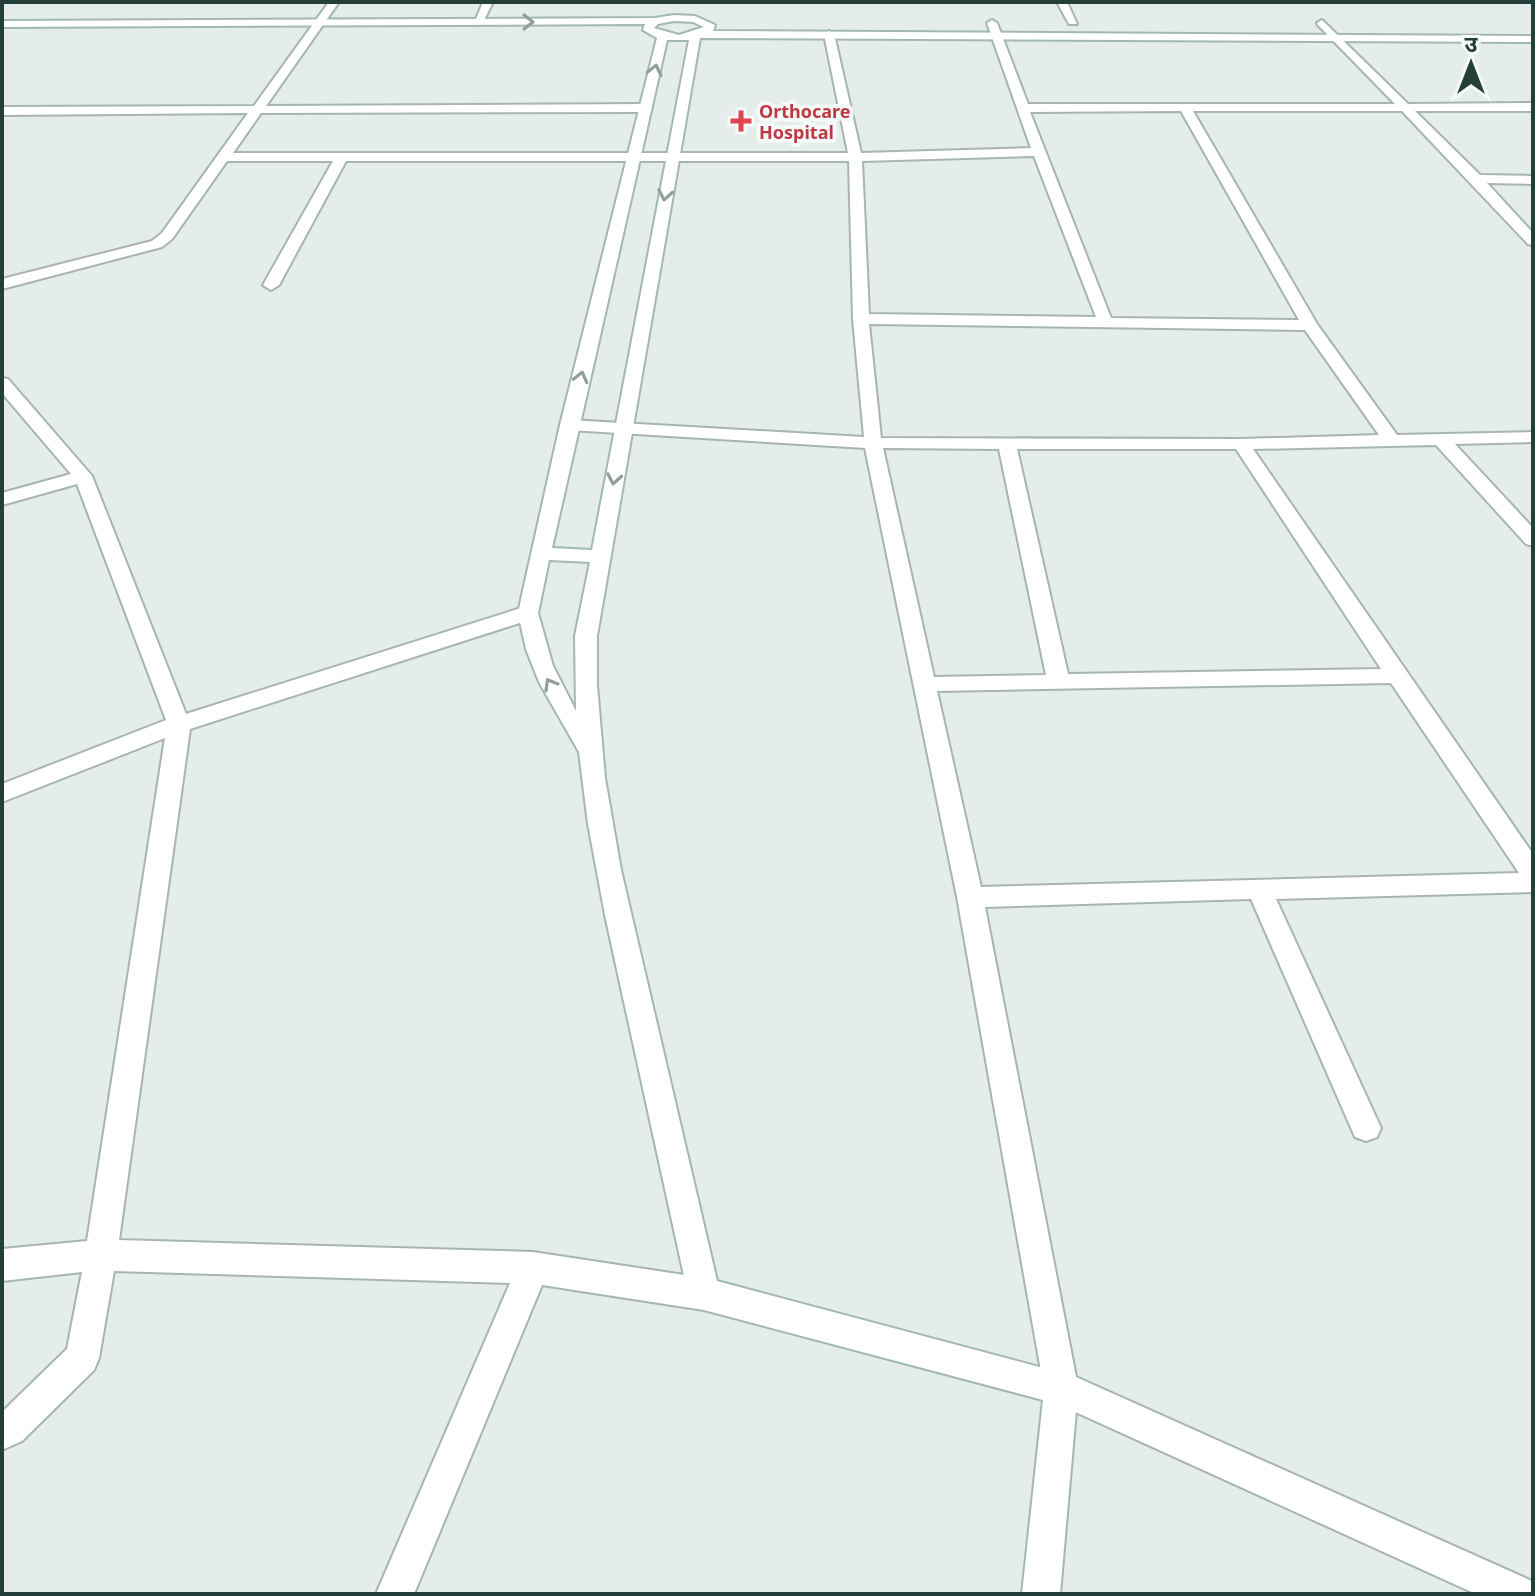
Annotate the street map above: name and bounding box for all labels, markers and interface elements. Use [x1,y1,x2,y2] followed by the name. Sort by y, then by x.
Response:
[522,13,535,31] one-way arrow
[1431,24,1511,104] north arrow
[1465,28,1479,58] text: उ
[646,64,663,78] one-way arrow
[759,99,851,144] place label: Orthocare Hospital
[730,110,752,132] marker: Orthocare Hospital
[657,188,674,202] one-way arrow
[572,371,589,385] one-way arrow
[607,472,624,485] one-way arrow
[544,677,559,692] one-way arrow

